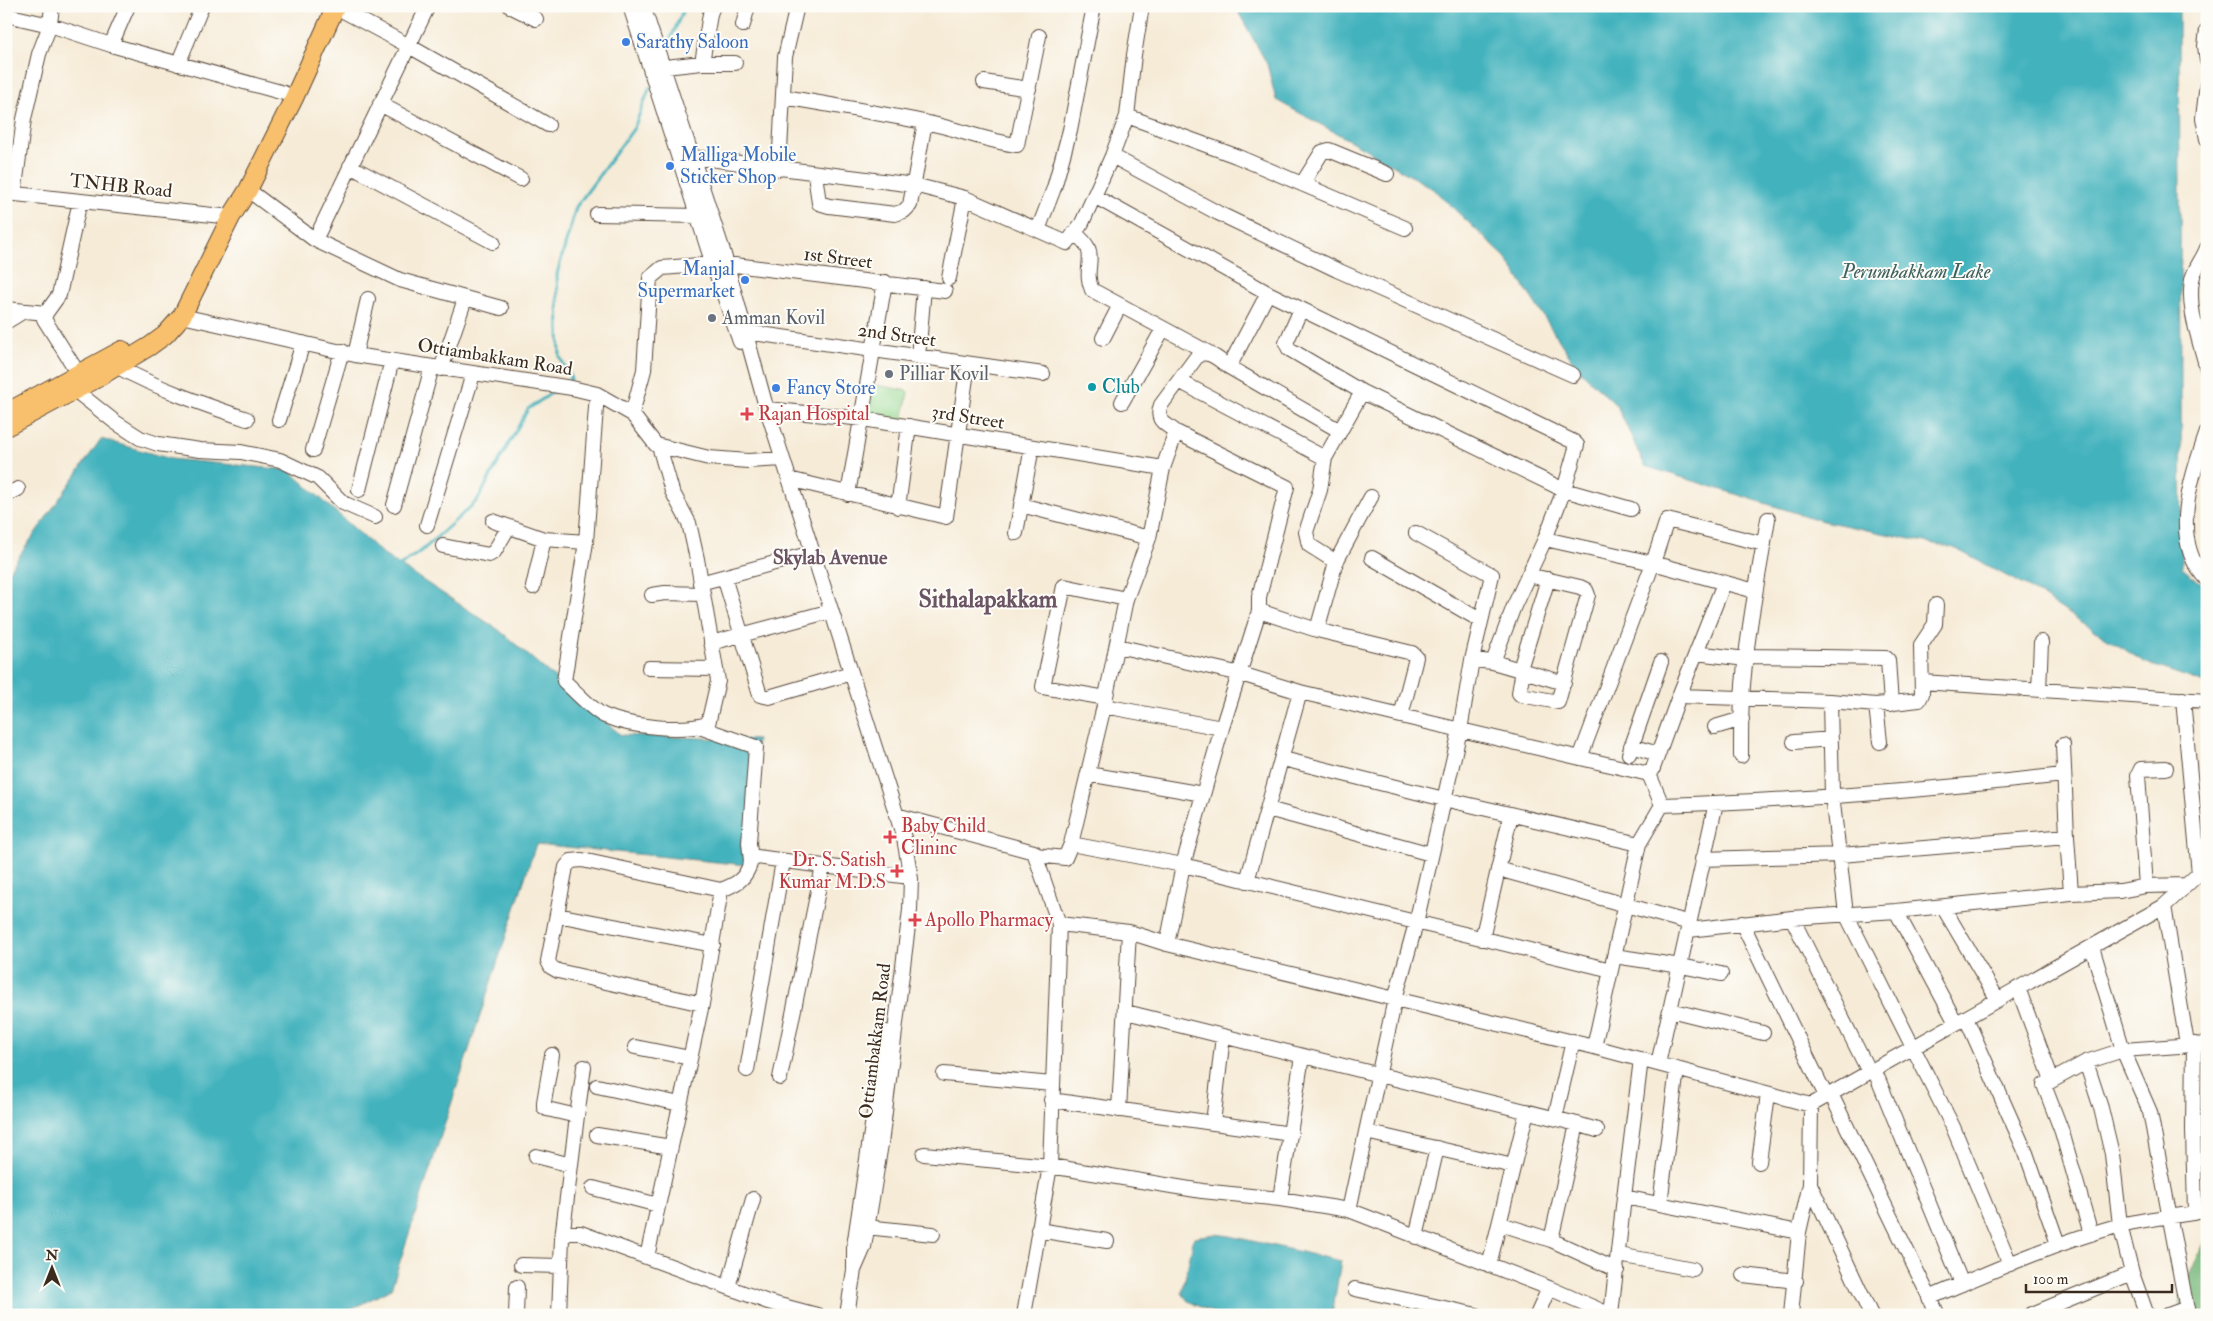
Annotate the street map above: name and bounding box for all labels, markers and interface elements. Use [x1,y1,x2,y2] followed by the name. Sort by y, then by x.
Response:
[636,30,749,54] place label: Sarathy Saloon
[620,36,632,48] marker: Sarathy Saloon
[680,143,796,190] place label: Malliga Mobile Sticker Shop
[664,160,676,172] marker: Malliga Mobile Sticker Shop
[69,169,174,203] street label: TNHB Road
[802,242,874,274] street label: 1st Street
[638,257,735,304] place label: Manjal Supermarket
[1841,259,1991,284] water label: Perumbakkam Lake
[739,274,751,286] marker: Manjal Supermarket
[721,306,825,330] place label: Amman Kovil
[706,312,718,324] marker: Amman Kovil
[856,318,938,352] street label: 2nd Street
[416,333,575,381] street label: Ottiambakkam Road
[899,362,989,386] place label: Pilliar Kovil
[883,368,895,380] marker: Pilliar Kovil
[1102,375,1140,399] place label: Club
[786,376,876,400] place label: Fancy Store
[1086,381,1098,393] marker: Club
[770,382,782,394] marker: Fancy Store
[930,399,1006,435] street label: 3rd Street
[758,402,870,427] place label: Rajan Hospital
[740,407,754,421] marker: Rajan Hospital
[773,545,888,571] district label: Skylab Avenue
[919,584,1058,615] district label: Sithalapakkam
[901,814,987,860] place label: Baby Child Clininc
[883,830,897,844] marker: Baby Child Clininc
[778,848,886,894] place label: Dr. S. Satish Kumar M.D.S
[890,864,904,878] marker: Dr. S. Satish Kumar M.D.S
[924,908,1054,933] place label: Apollo Pharmacy
[909,914,921,926] marker: Apollo Pharmacy
[854,961,897,1120] street label: Ottiambakkam Road
[28,1244,78,1294] north arrow
[45,1247,59,1264] text: N
[2026,1261,2172,1293] scale bar
[2033,1270,2069,1289] text: 100 m

